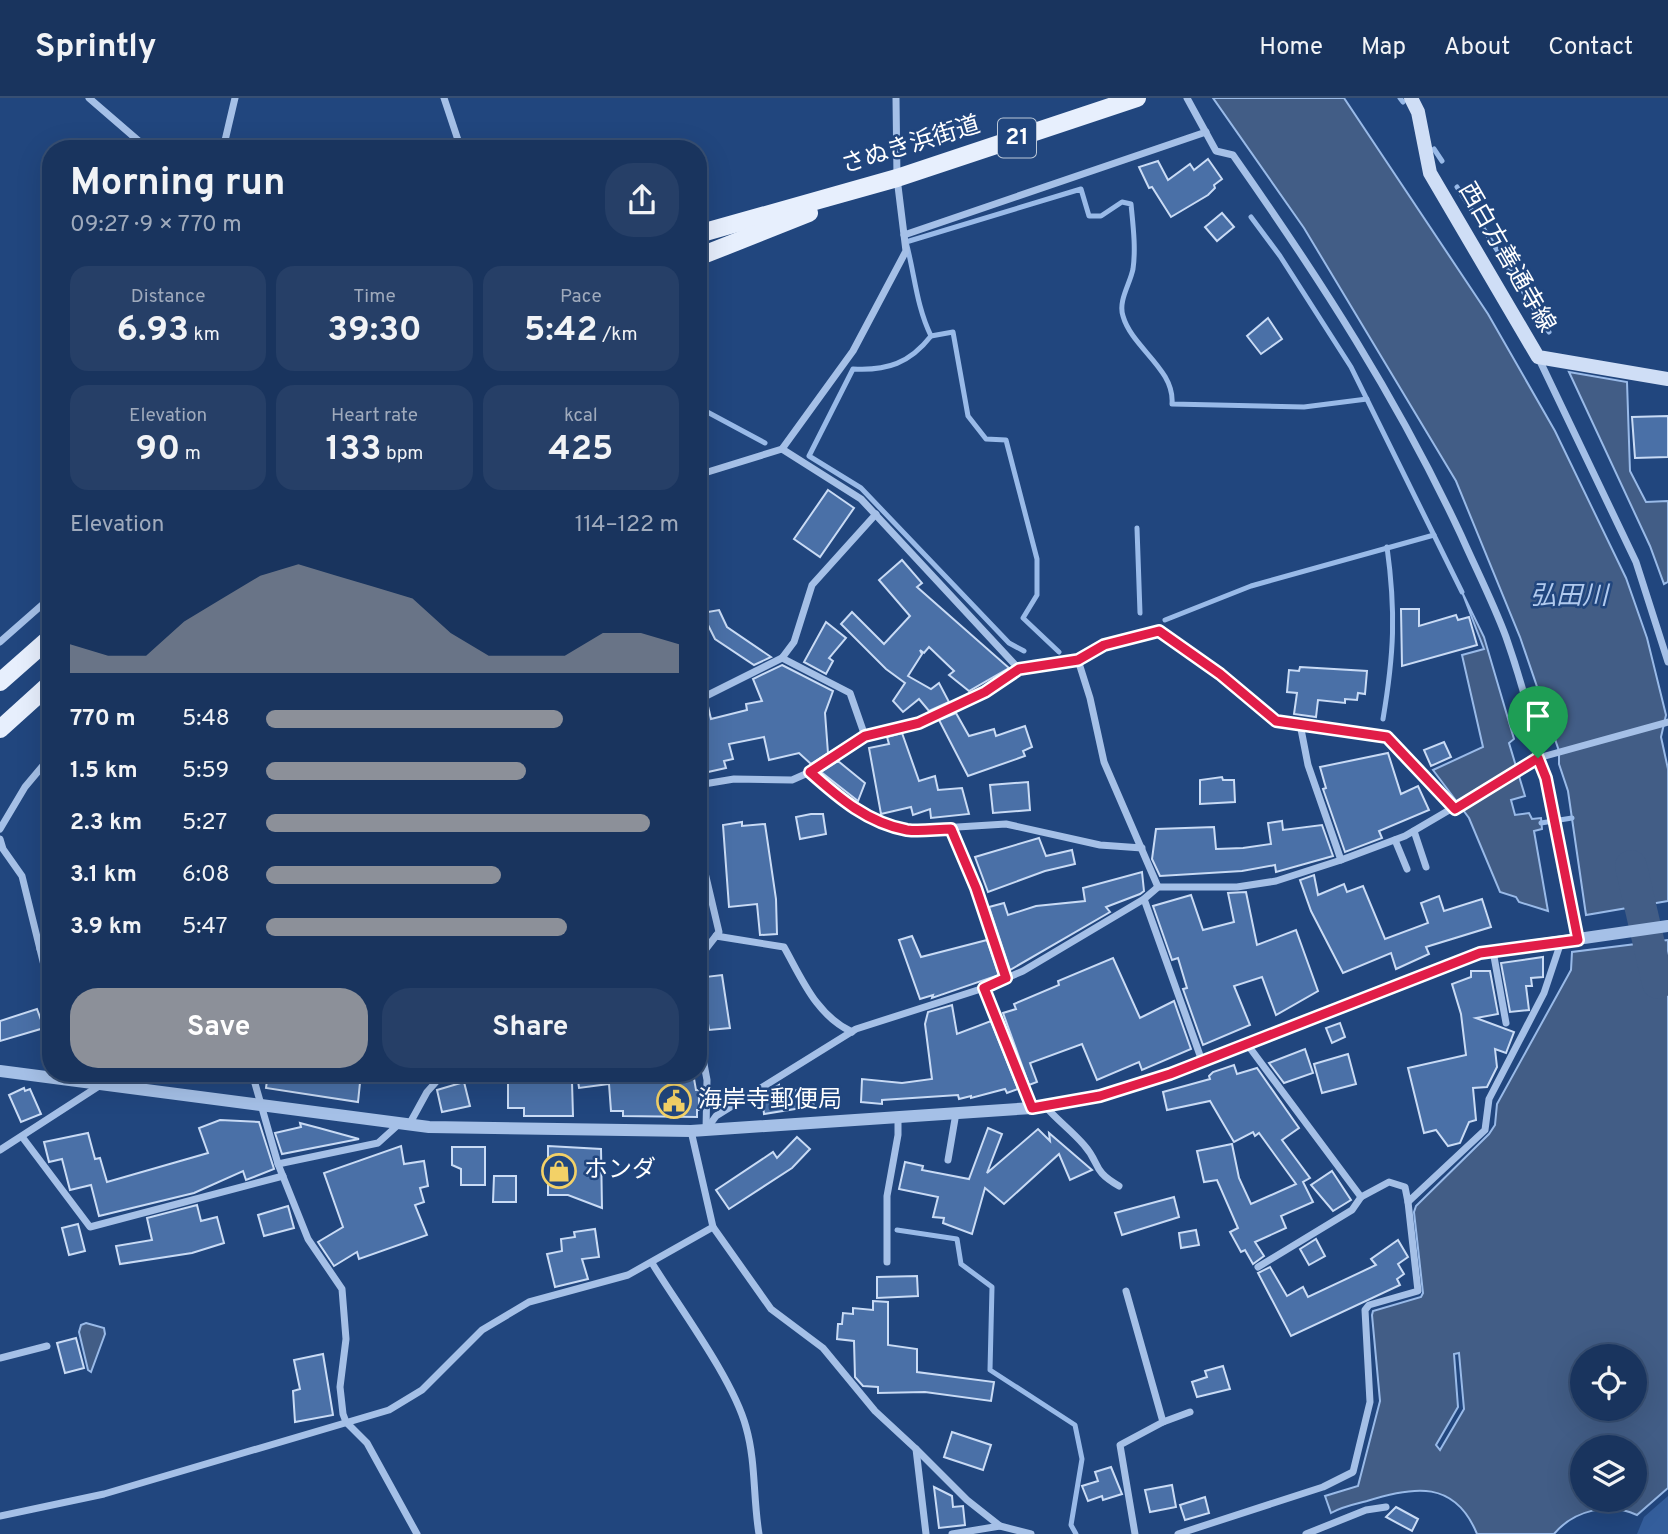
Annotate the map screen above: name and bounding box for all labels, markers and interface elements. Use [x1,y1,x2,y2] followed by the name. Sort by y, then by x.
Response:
[35,27,157,69] text: Sprintly
[1259,33,1323,63] text: Home
[1361,33,1406,63] text: Map
[1444,33,1510,63] text: About
[1548,33,1633,63] text: Contact
[838,111,984,181] street label: さぬき浜街道
[998,118,1036,158] road number: 21
[70,160,286,209] text: Morning run
[605,163,679,237] button: share
[1451,178,1561,338] street label: 西白方善通寺線
[70,211,242,240] text: 09:27 · 9 × 770 m
[131,285,205,309] text: Distance
[353,285,396,309] text: Time
[560,285,602,309] text: Pace
[117,309,189,353] text: 6.93
[327,309,422,353] text: 39:30
[524,309,598,353] text: 5:42
[189,323,220,347] text: km
[598,323,638,347] text: /km
[129,404,207,428] text: Elevation
[331,404,418,428] text: Heart rate
[564,404,598,428] text: kcal
[136,428,180,472] text: 90
[326,428,382,472] text: 133
[548,428,613,472] text: 425
[180,442,201,466] text: m
[382,442,423,466] text: bpm
[70,511,165,540] text: Elevation
[575,511,679,540] text: 114–122 m
[1530,581,1611,614] water label: 弘田川
[1508,686,1568,758] pin
[1519,697,1557,735] icon: arrive
[70,705,136,734] text: 770 m
[182,705,230,734] text: 5:48
[70,757,138,786] text: 1.5 km
[182,757,229,786] text: 5:59
[70,809,142,838] text: 2.3 km
[182,809,227,838] text: 5:27
[70,861,137,890] text: 3.1 km
[182,861,230,890] text: 6:08
[70,913,142,942] text: 3.9 km
[182,913,228,942] text: 5:47
[70,988,368,1068] button: Save
[382,988,679,1068] button: Share
[655,1082,693,1120] public building icon: 海岸寺郵便局
[698,1086,842,1116] place label: 海岸寺郵便局
[540,1152,578,1190] shop icon: ホンダ
[584,1156,656,1186] place label: ホンダ
[1570,1344,1647,1512] map controls
[1570,1344,1647,1421] button: locate
[1570,1435,1647,1512] button: layers

